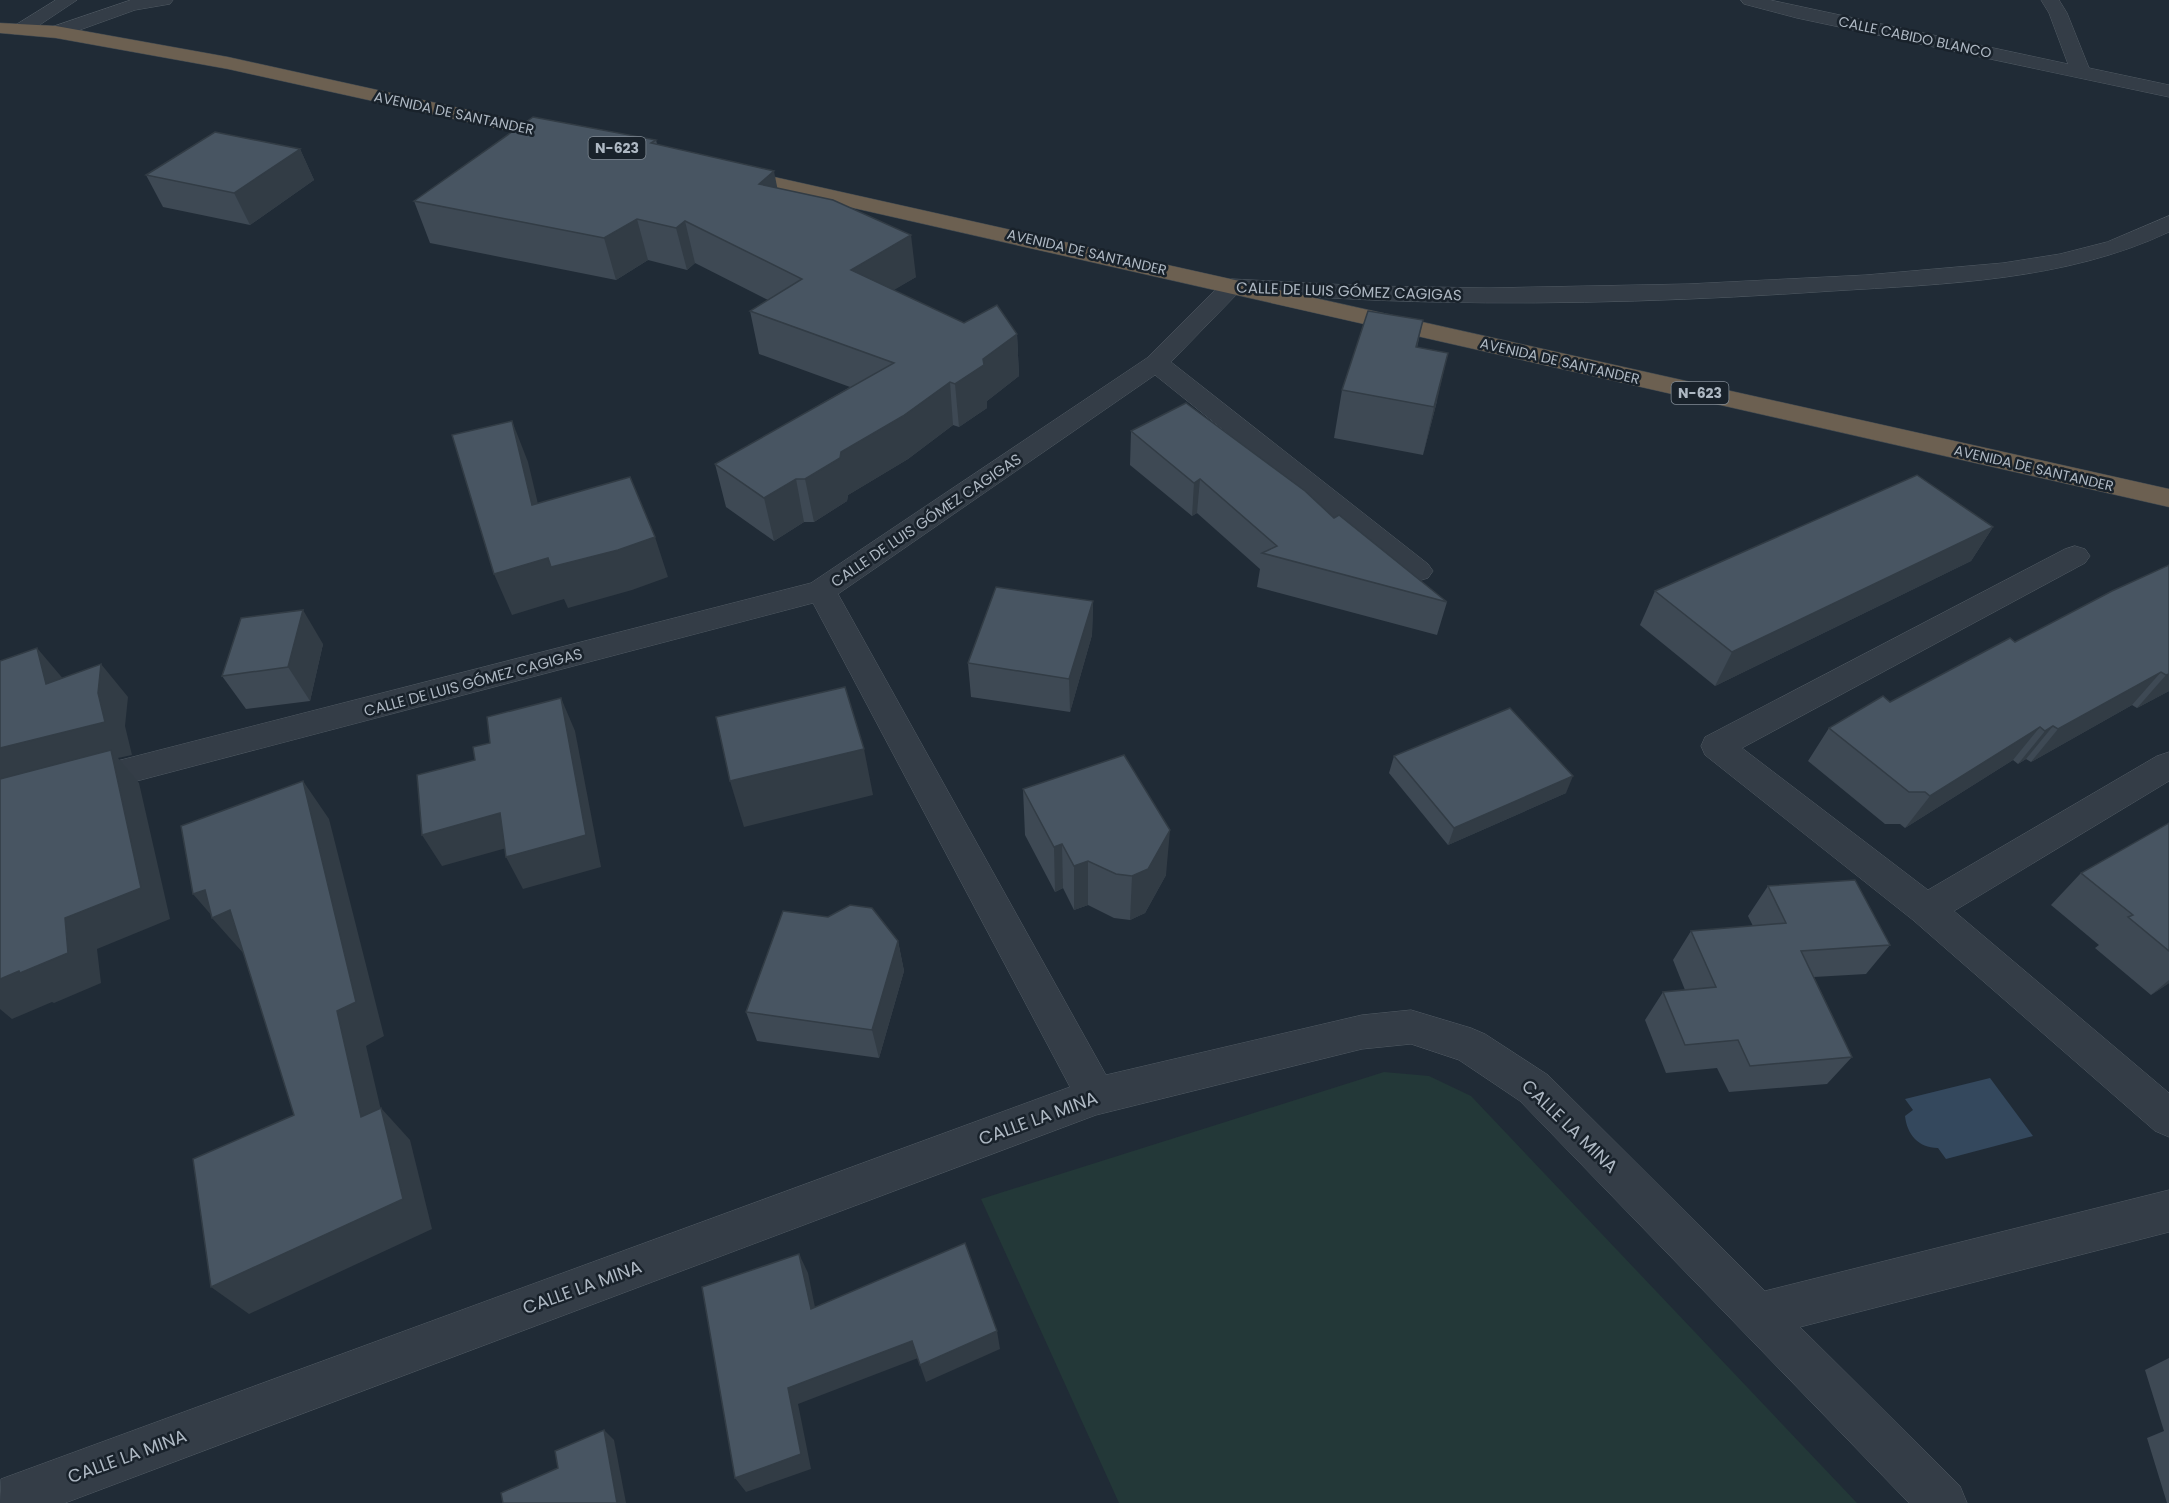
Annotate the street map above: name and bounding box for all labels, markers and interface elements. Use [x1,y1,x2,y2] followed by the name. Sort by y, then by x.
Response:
[1837,11,1993,63] street label: CALLE CABIDO BLANCO
[372,86,536,140] street label: AVENIDA DE SANTANDER
[588,137,646,159] road number: N-623
[1005,224,1169,280] street label: AVENIDA DE SANTANDER
[1236,277,1462,305] street label: CALLE DE LUIS GÓMEZ CAGIGAS
[1478,333,1642,389] street label: AVENIDA DE SANTANDER
[1672,382,1728,404] road number: N-623
[1952,440,2116,496] street label: AVENIDA DE SANTANDER
[827,448,1025,592] street label: CALLE DE LUIS GÓMEZ CAGIGAS
[361,643,585,721] street label: CALLE DE LUIS GÓMEZ CAGIGAS
[1516,1074,1624,1178] street label: CALLE LA MINA
[975,1085,1101,1151] street label: CALLE LA MINA
[519,1254,645,1320] street label: CALLE LA MINA
[64,1423,190,1489] street label: CALLE LA MINA

